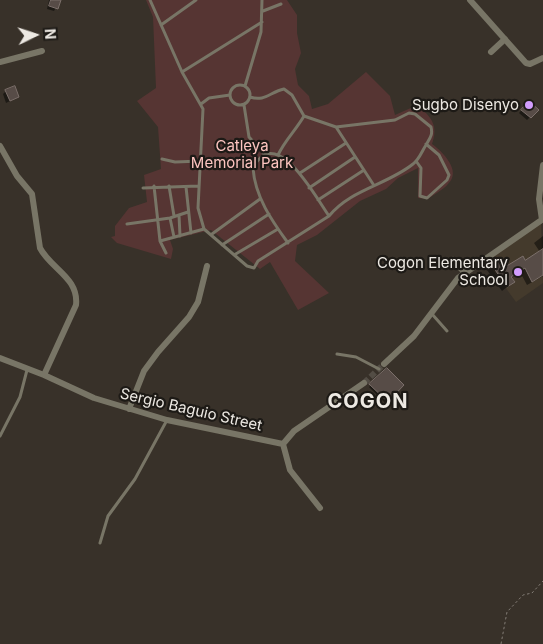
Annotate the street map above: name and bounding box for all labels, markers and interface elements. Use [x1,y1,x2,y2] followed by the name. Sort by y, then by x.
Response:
[10,10,60,60] north arrow
[42,28,59,40] text: N
[412,96,519,114] place label: Sugbo Disenyo
[523,99,535,111] marker: Sugbo Disenyo
[191,137,293,172] park label: Catleya Memorial Park
[377,254,508,289] place label: Cogon Elementary School
[512,266,524,278] marker: Cogon Elementary School
[118,385,264,435] street label: Sergio Baguio Street
[327,390,409,414] district label: COGON

